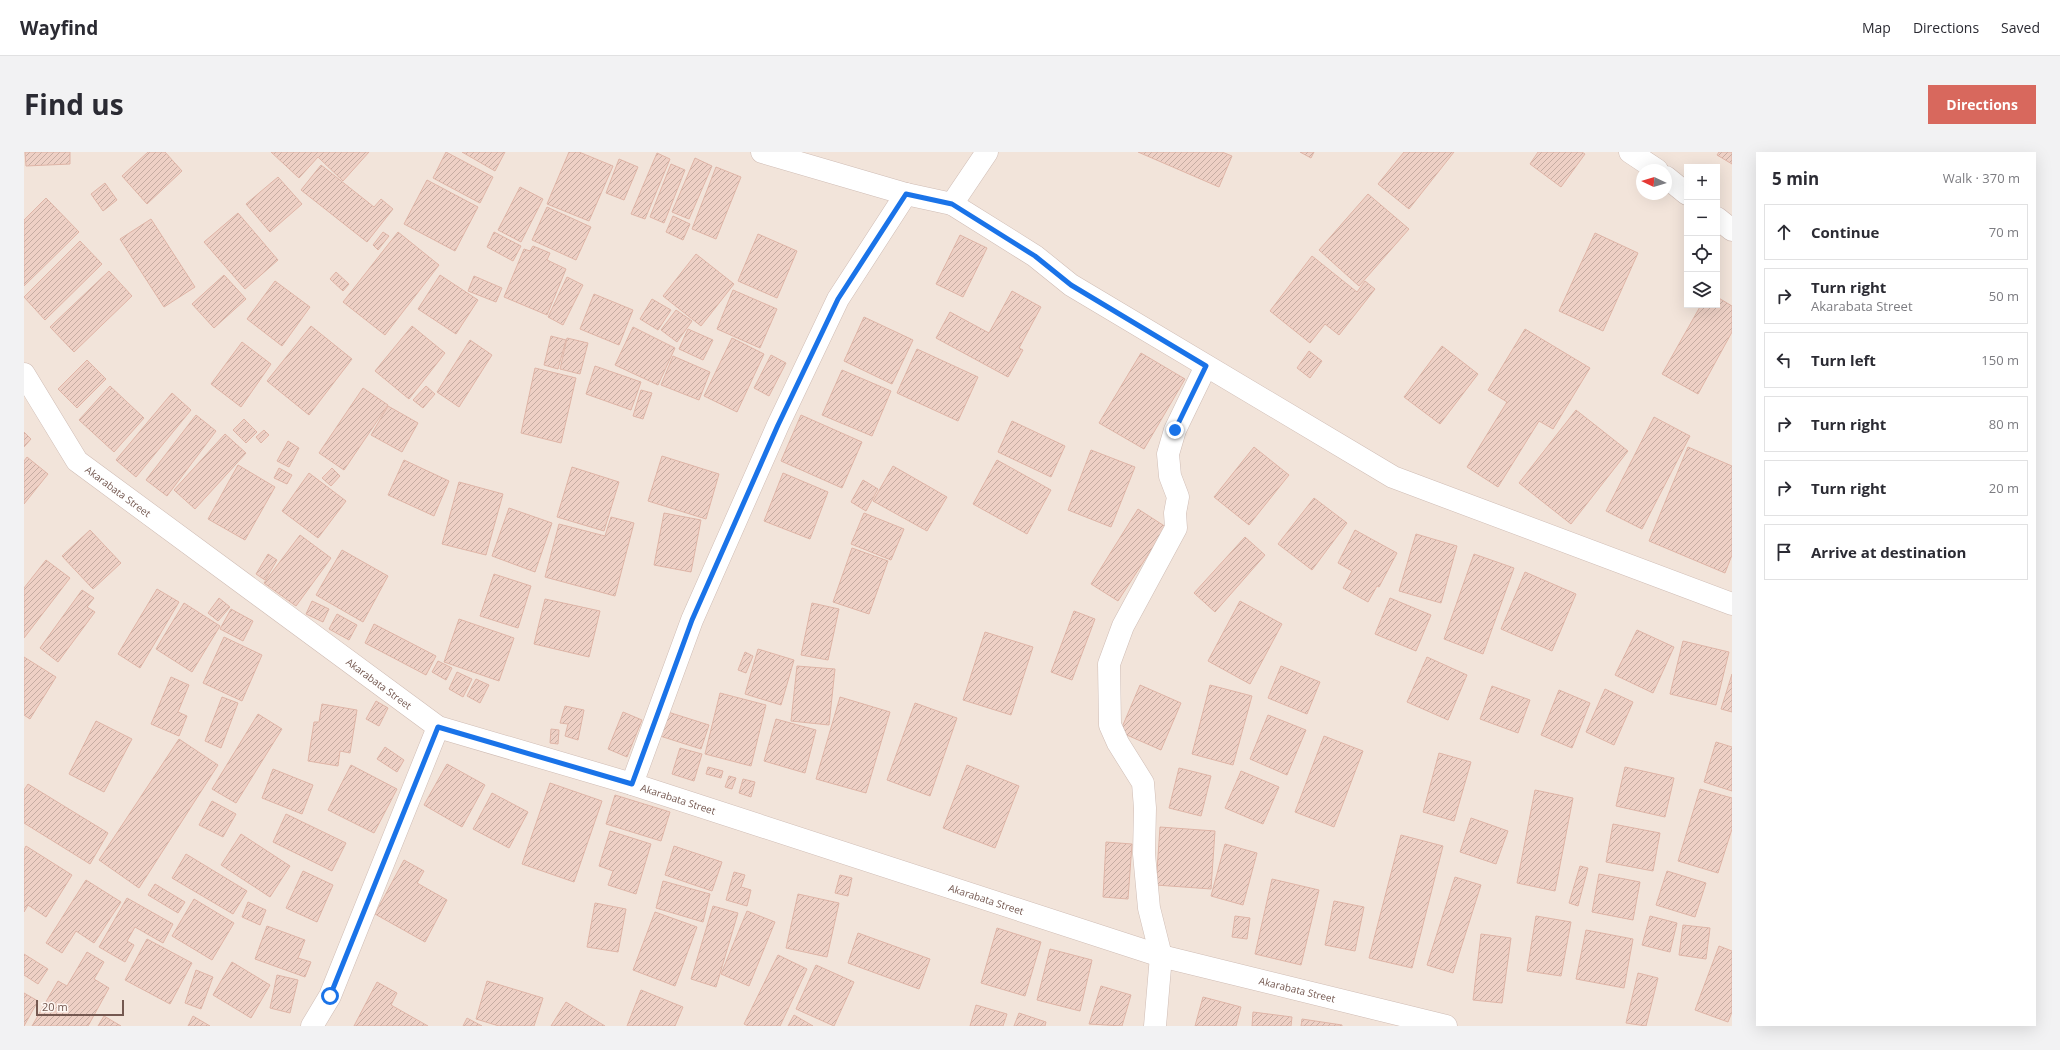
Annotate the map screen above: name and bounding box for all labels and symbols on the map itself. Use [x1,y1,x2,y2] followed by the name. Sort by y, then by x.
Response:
[1636,164,1672,200] north arrow
[1166,421,1184,439] route end
[83,462,154,520] street label: Akarabata Street
[343,655,415,713] street label: Akarabata Street
[639,780,718,818] street label: Akarabata Street
[947,880,1026,918] street label: Akarabata Street
[1258,973,1337,1006] street label: Akarabata Street
[321,987,339,1005] route start
[36,998,124,1017] scale bar

